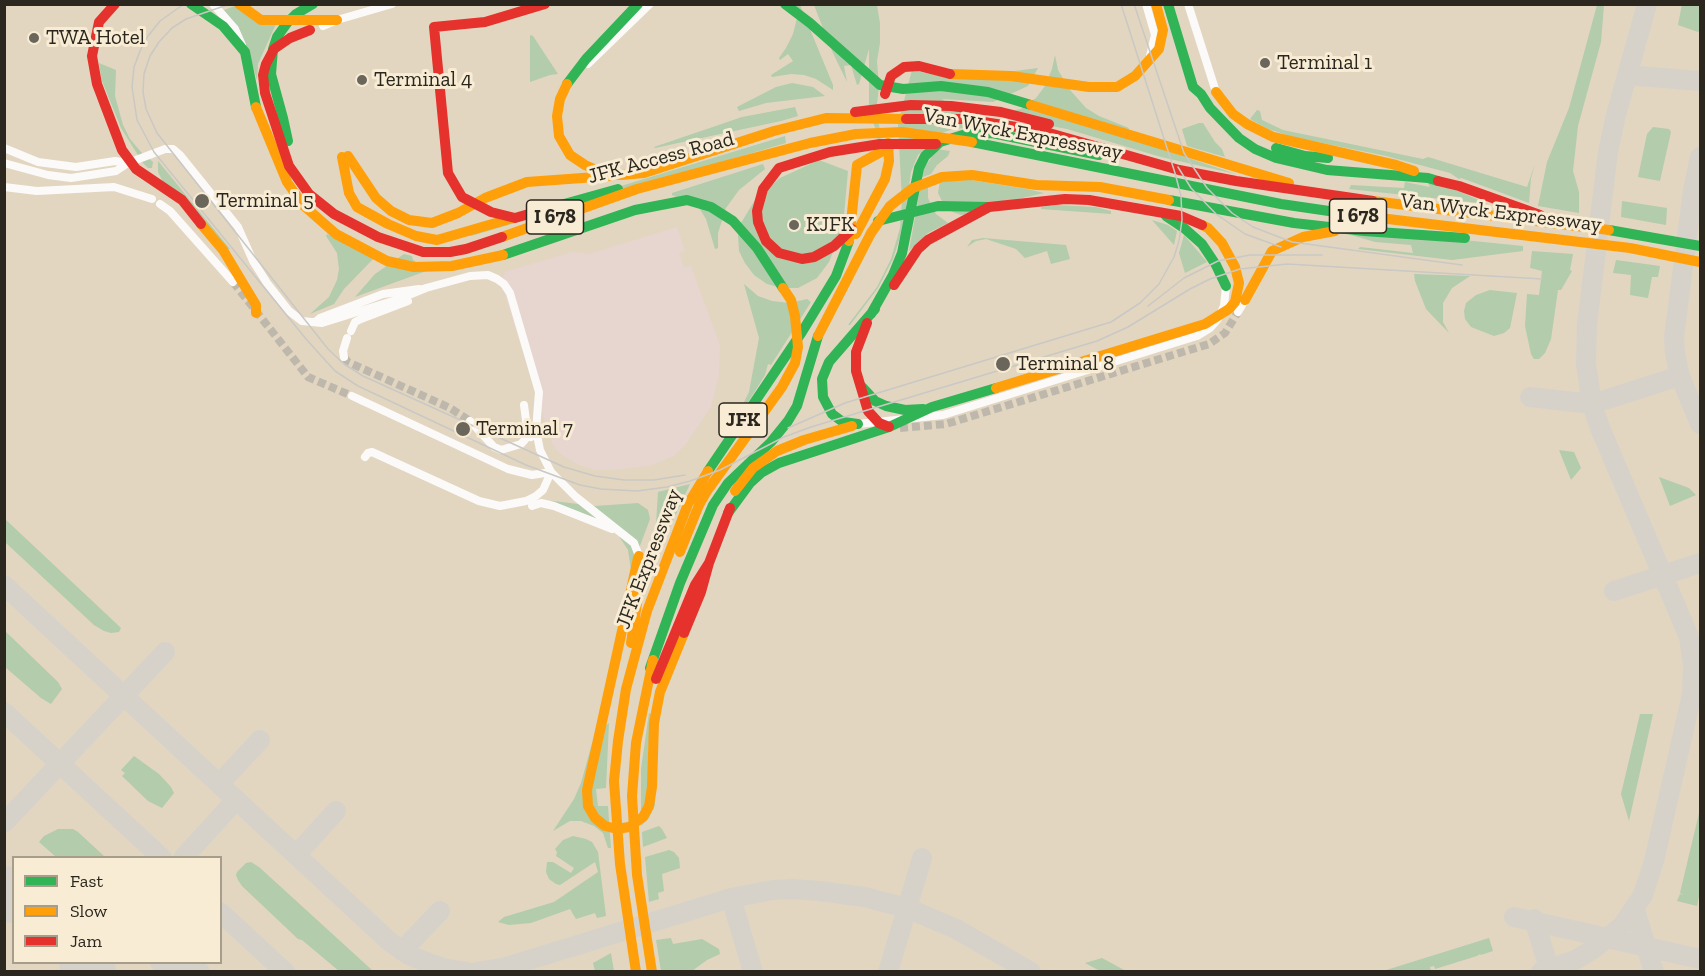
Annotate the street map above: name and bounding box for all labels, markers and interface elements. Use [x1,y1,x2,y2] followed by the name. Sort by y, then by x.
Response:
[46,25,145,51] place label: TWA Hotel
[27,31,41,45] marker: TWA Hotel
[1277,50,1372,76] place label: Terminal 1
[1258,56,1272,70] marker: Terminal 1
[374,67,472,93] place label: Terminal 4
[355,73,369,87] marker: Terminal 4
[921,102,1125,166] street label: Van Wyck Expressway
[585,126,737,190] street label: JFK Access Road
[216,188,314,214] place label: Terminal 5
[1399,188,1603,238] street label: Van Wyck Expressway
[193,192,211,210] marker: Terminal 5
[1330,199,1386,233] road number: I 678
[526,200,584,234] road number: I 678
[806,212,854,238] place label: KJFK
[787,218,801,232] marker: KJFK
[1016,351,1114,377] place label: Terminal 8
[994,355,1012,373] marker: Terminal 8
[719,403,767,437] road number: JFK
[476,416,573,442] place label: Terminal 7
[454,420,472,438] marker: Terminal 7
[611,485,687,633] street label: JFK Expressway
[12,856,222,964] legend
[70,870,103,892] text: Fast
[70,900,107,922] text: Slow
[70,930,102,952] text: Jam

